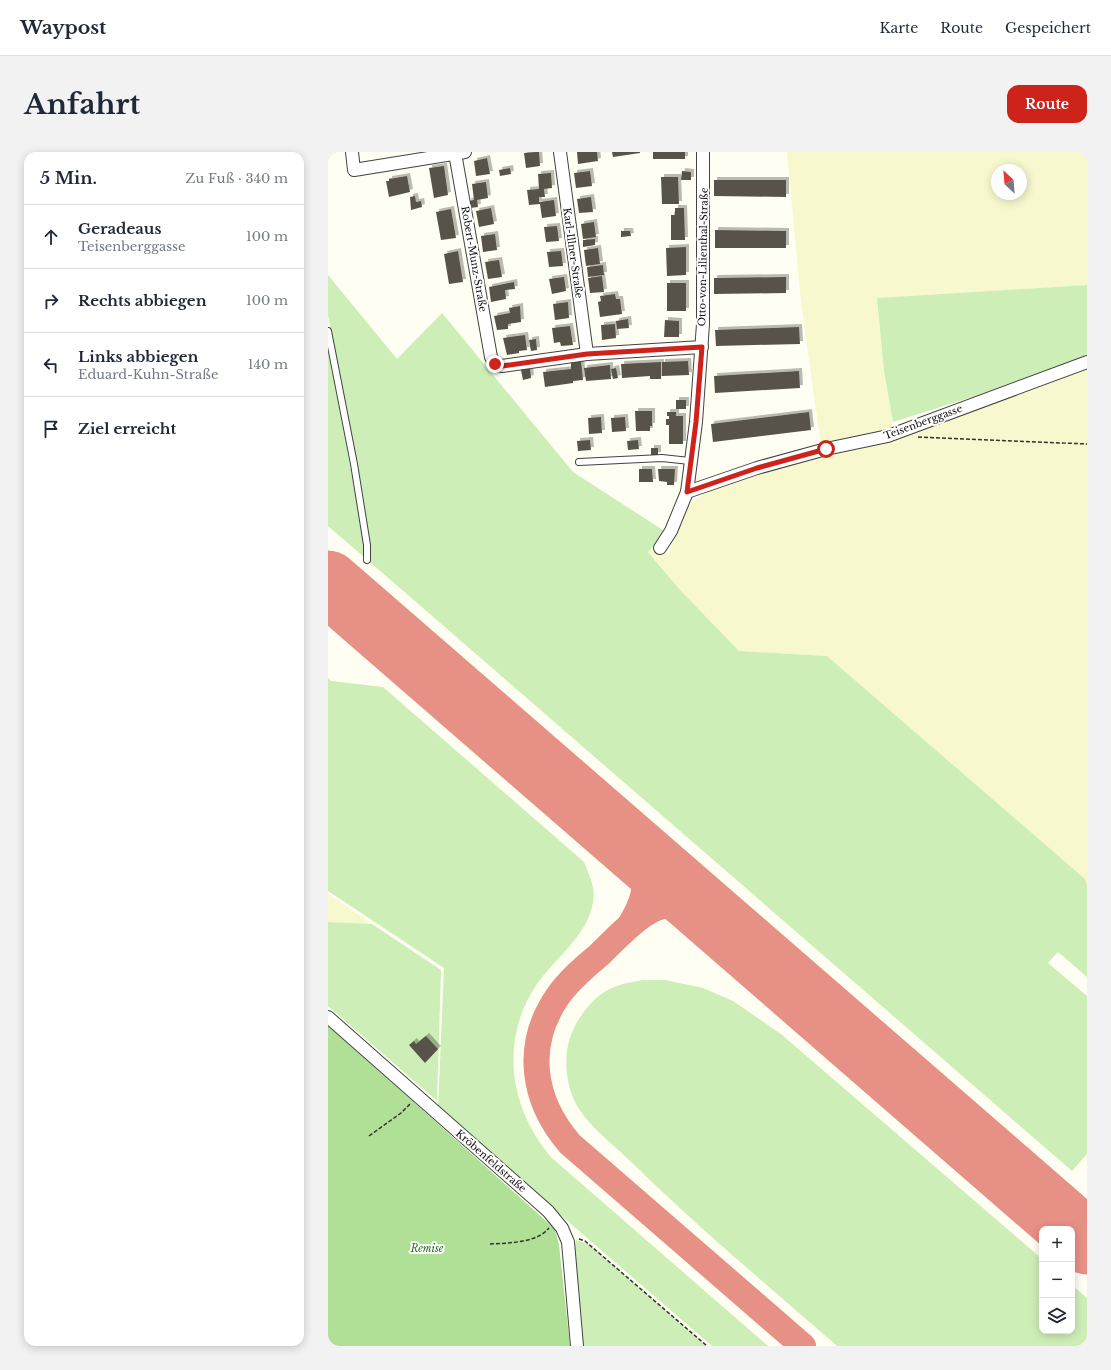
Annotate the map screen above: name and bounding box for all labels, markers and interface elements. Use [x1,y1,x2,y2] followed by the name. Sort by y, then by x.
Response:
[20,16,106,39] text: Waypost
[880,19,918,37] text: Karte
[940,19,983,37] text: Route
[1005,19,1091,37] text: Gespeichert
[1007,85,1087,123] button: Route
[24,87,140,122] text: Anfahrt
[991,164,1027,200] north arrow
[40,168,97,189] text: 5 Min.
[186,170,288,187] text: Zu Fuß · 340 m
[695,187,711,327] street label: Otto-von-Lilienthal-Straße
[458,205,490,313] street label: Robert-Munz-Straße
[560,207,586,299] street label: Karl-Illner-Straße
[78,219,161,238] text: Geradeaus
[40,226,62,248] icon: ahead
[246,228,288,245] text: 100 m
[78,238,185,255] text: Teisenberggasse
[40,290,62,312] icon: right
[78,291,207,310] text: Rechts abbiegen
[246,292,288,309] text: 100 m
[78,347,198,366] text: Links abbiegen
[40,354,62,376] icon: left
[486,355,504,373] route end
[248,356,288,373] text: 140 m
[78,366,218,383] text: Eduard-Kuhn-Straße
[882,402,964,442] street label: Teisenberggasse
[40,418,62,440] icon: arrive
[78,419,176,438] text: Ziel erreicht
[817,440,835,458] route start
[453,1127,529,1195] street label: Kröbenfeldstraße
[1039,1226,1075,1334] map controls
[1039,1226,1075,1262] button: +
[410,1242,444,1255] park label: Remise
[1039,1262,1075,1298] button: −
[1039,1298,1075,1334] button: layers

